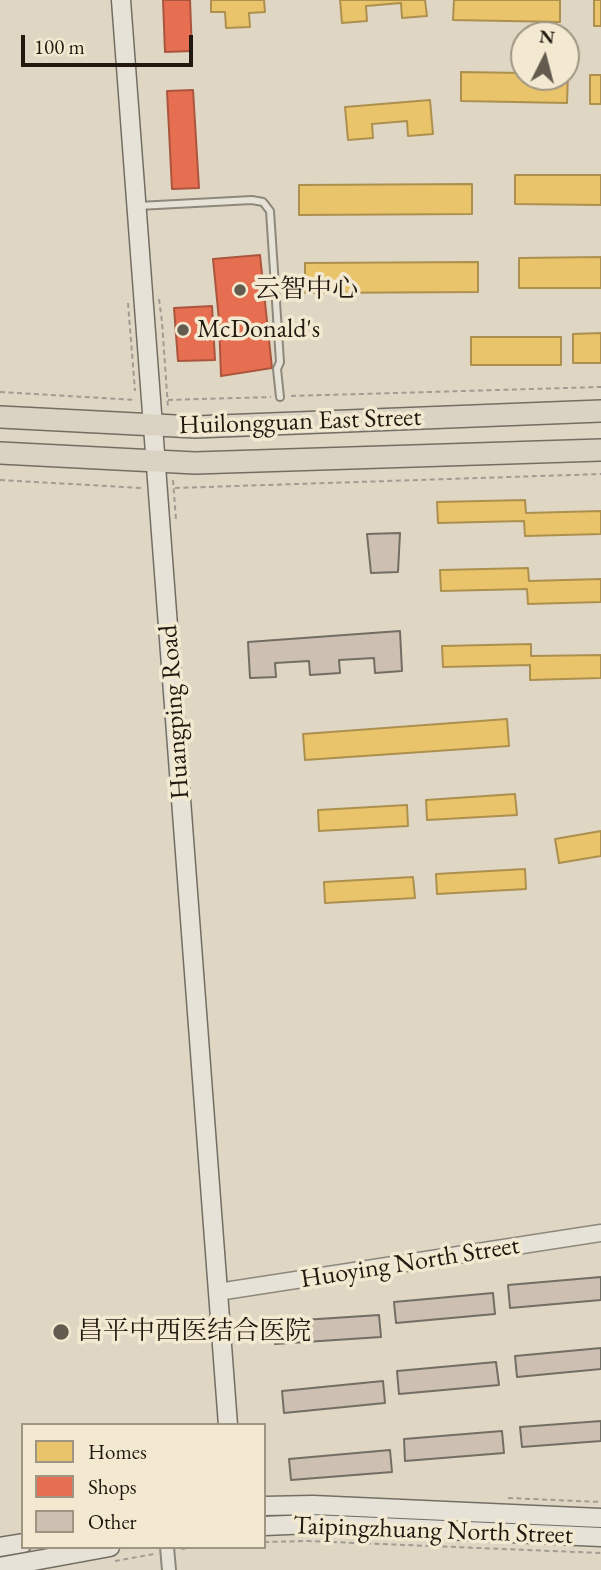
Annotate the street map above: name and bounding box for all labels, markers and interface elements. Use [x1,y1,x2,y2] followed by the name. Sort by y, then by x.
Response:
[24,21,196,65] scale bar
[510,21,580,91] north arrow
[538,23,556,50] text: N
[34,33,85,60] text: 100 m
[254,274,358,306] place label: 云智中心
[232,282,248,298] marker: 云智中心
[197,314,320,346] place label: McDonald's
[175,322,191,338] marker: McDonald's
[178,402,422,442] street label: Huilongguan East Street
[153,624,197,800] street label: Huangping Road
[298,1230,522,1296] street label: Huoying North Street
[77,1316,311,1348] place label: 昌平中西医结合医院
[51,1322,71,1342] marker: 昌平中西医结合医院
[21,1423,266,1549] legend
[88,1438,147,1465] text: Homes
[88,1473,137,1500] text: Shops
[88,1508,137,1535] text: Other
[293,1511,573,1551] street label: Taipingzhuang North Street

